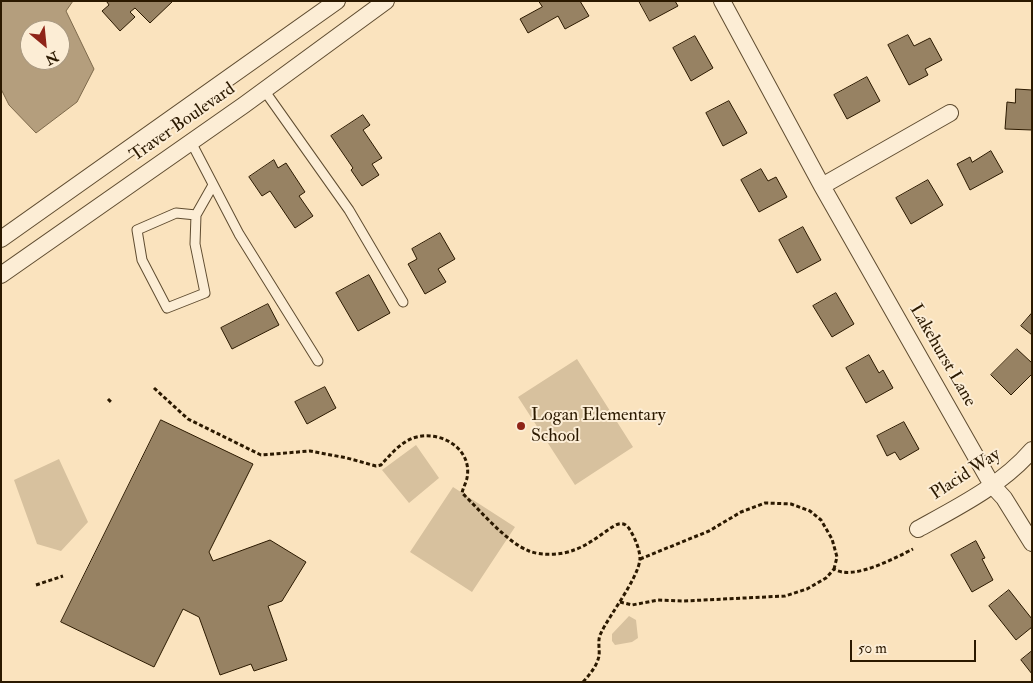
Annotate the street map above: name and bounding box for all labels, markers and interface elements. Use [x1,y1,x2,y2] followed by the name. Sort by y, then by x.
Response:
[20,20,70,70] north arrow
[42,47,61,68] text: N
[126,79,240,167] street label: Traver Boulevard
[904,301,980,411] street label: Lakehurst Lane
[531,405,666,448] place label: Logan Elementary School
[515,420,527,432] marker: Logan Elementary School
[927,444,1005,506] street label: Placid Way
[853,630,979,662] scale bar
[858,639,887,658] text: 50 m

